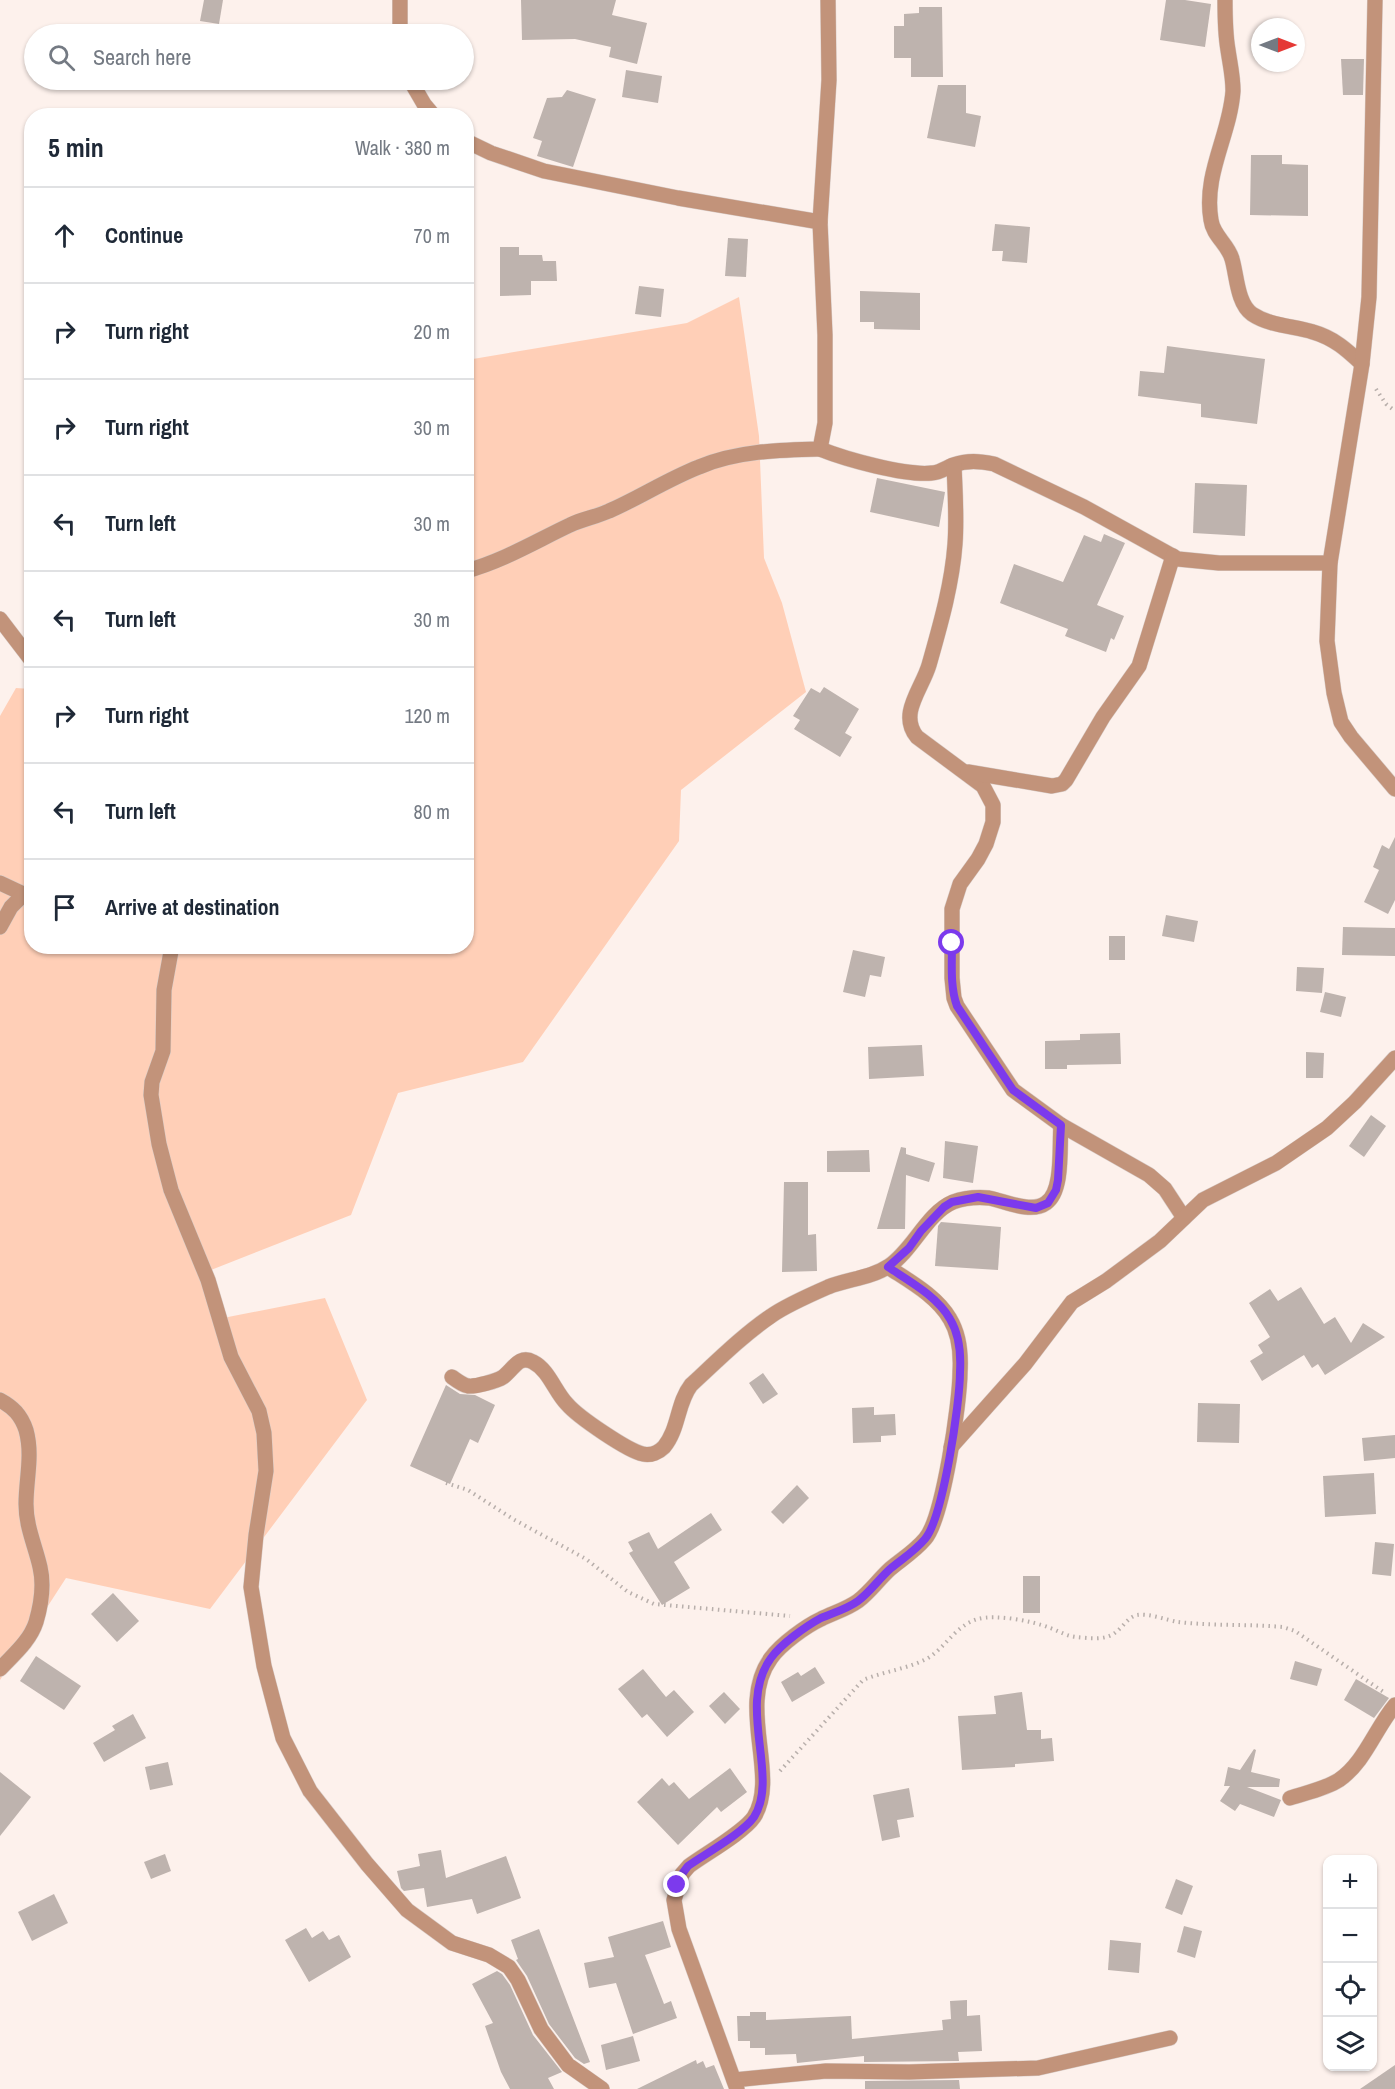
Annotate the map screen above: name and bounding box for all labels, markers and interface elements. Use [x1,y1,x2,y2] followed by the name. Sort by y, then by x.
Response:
[1251,18,1305,72] north arrow
[24,24,474,90] search box
[45,41,78,74] icon: search
[93,42,191,72] text: Search here
[48,130,104,165] text: 5 min
[355,134,450,161] text: Walk · 380 m
[48,219,81,252] icon: ahead
[105,220,183,250] text: Continue
[414,222,450,249] text: 70 m
[48,315,81,348] icon: right
[105,316,189,346] text: Turn right
[414,318,450,345] text: 20 m
[48,411,81,444] icon: right
[105,412,189,442] text: Turn right
[414,414,450,441] text: 30 m
[48,507,81,540] icon: left
[105,508,176,538] text: Turn left
[414,510,450,537] text: 30 m
[48,603,81,636] icon: left
[105,604,176,634] text: Turn left
[414,606,450,633] text: 30 m
[48,699,81,732] icon: right
[105,700,189,730] text: Turn right
[404,702,450,729] text: 120 m
[48,795,81,828] icon: left
[105,796,176,826] text: Turn left
[414,798,450,825] text: 80 m
[48,891,81,924] icon: arrive
[105,892,279,922] text: Arrive at destination
[938,929,964,955] route start
[1323,1855,1377,2071] map controls
[1323,1855,1377,1909] button: +
[663,1871,689,1897] route end
[1323,1909,1377,1963] button: −
[1323,1963,1377,2017] button: locate
[1323,2017,1377,2071] button: layers

